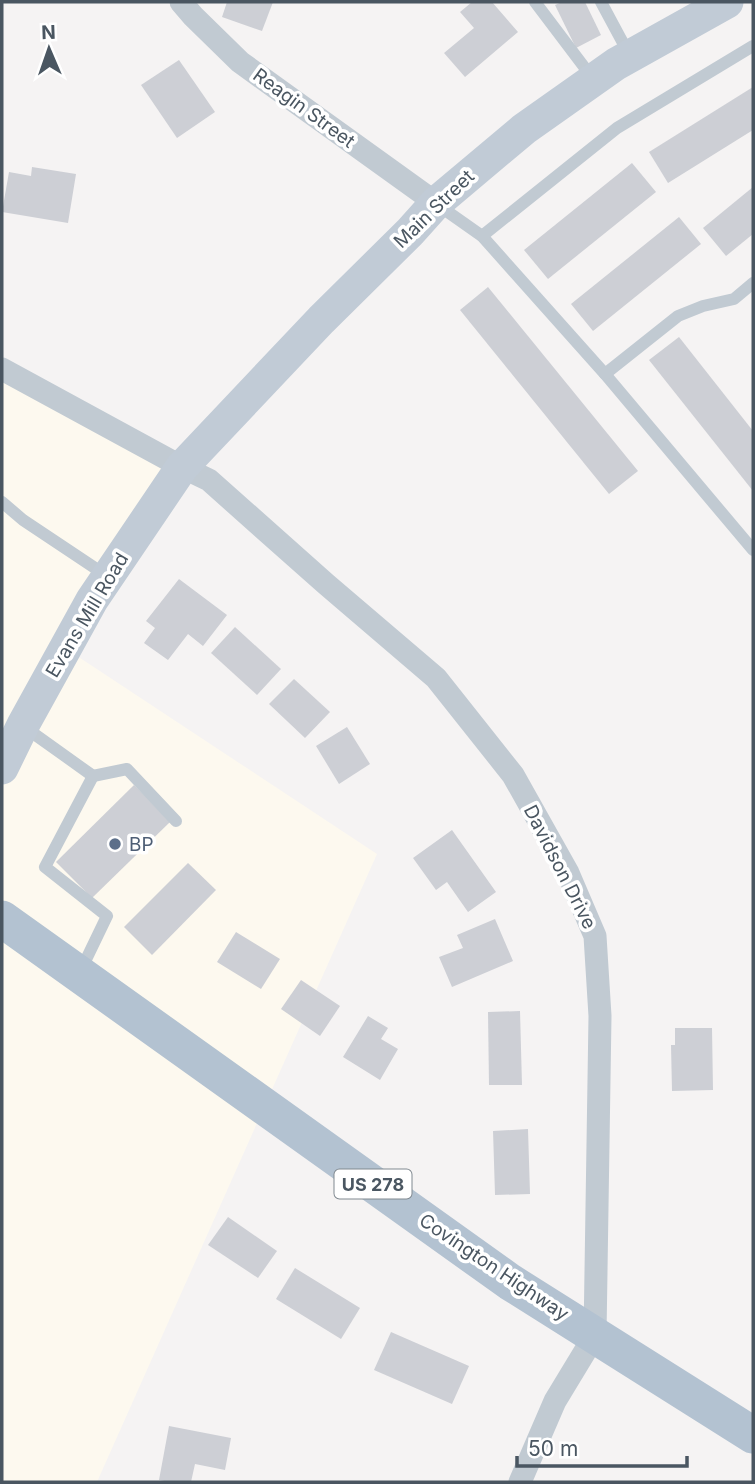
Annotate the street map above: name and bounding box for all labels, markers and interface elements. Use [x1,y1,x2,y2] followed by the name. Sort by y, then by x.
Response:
[14,14,84,84] north arrow
[41,21,56,44] text: N
[249,63,359,153] street label: Reagin Street
[389,165,479,253] street label: Main Street
[41,548,133,682] street label: Evans Mill Road
[519,801,601,933] street label: Davidson Drive
[129,833,154,856] place label: BP
[107,836,123,852] marker: BP
[334,1170,412,1198] road number: US 278
[415,1208,573,1326] street label: Covington Highway
[517,1424,687,1468] scale bar
[528,1436,578,1461] text: 50 m

